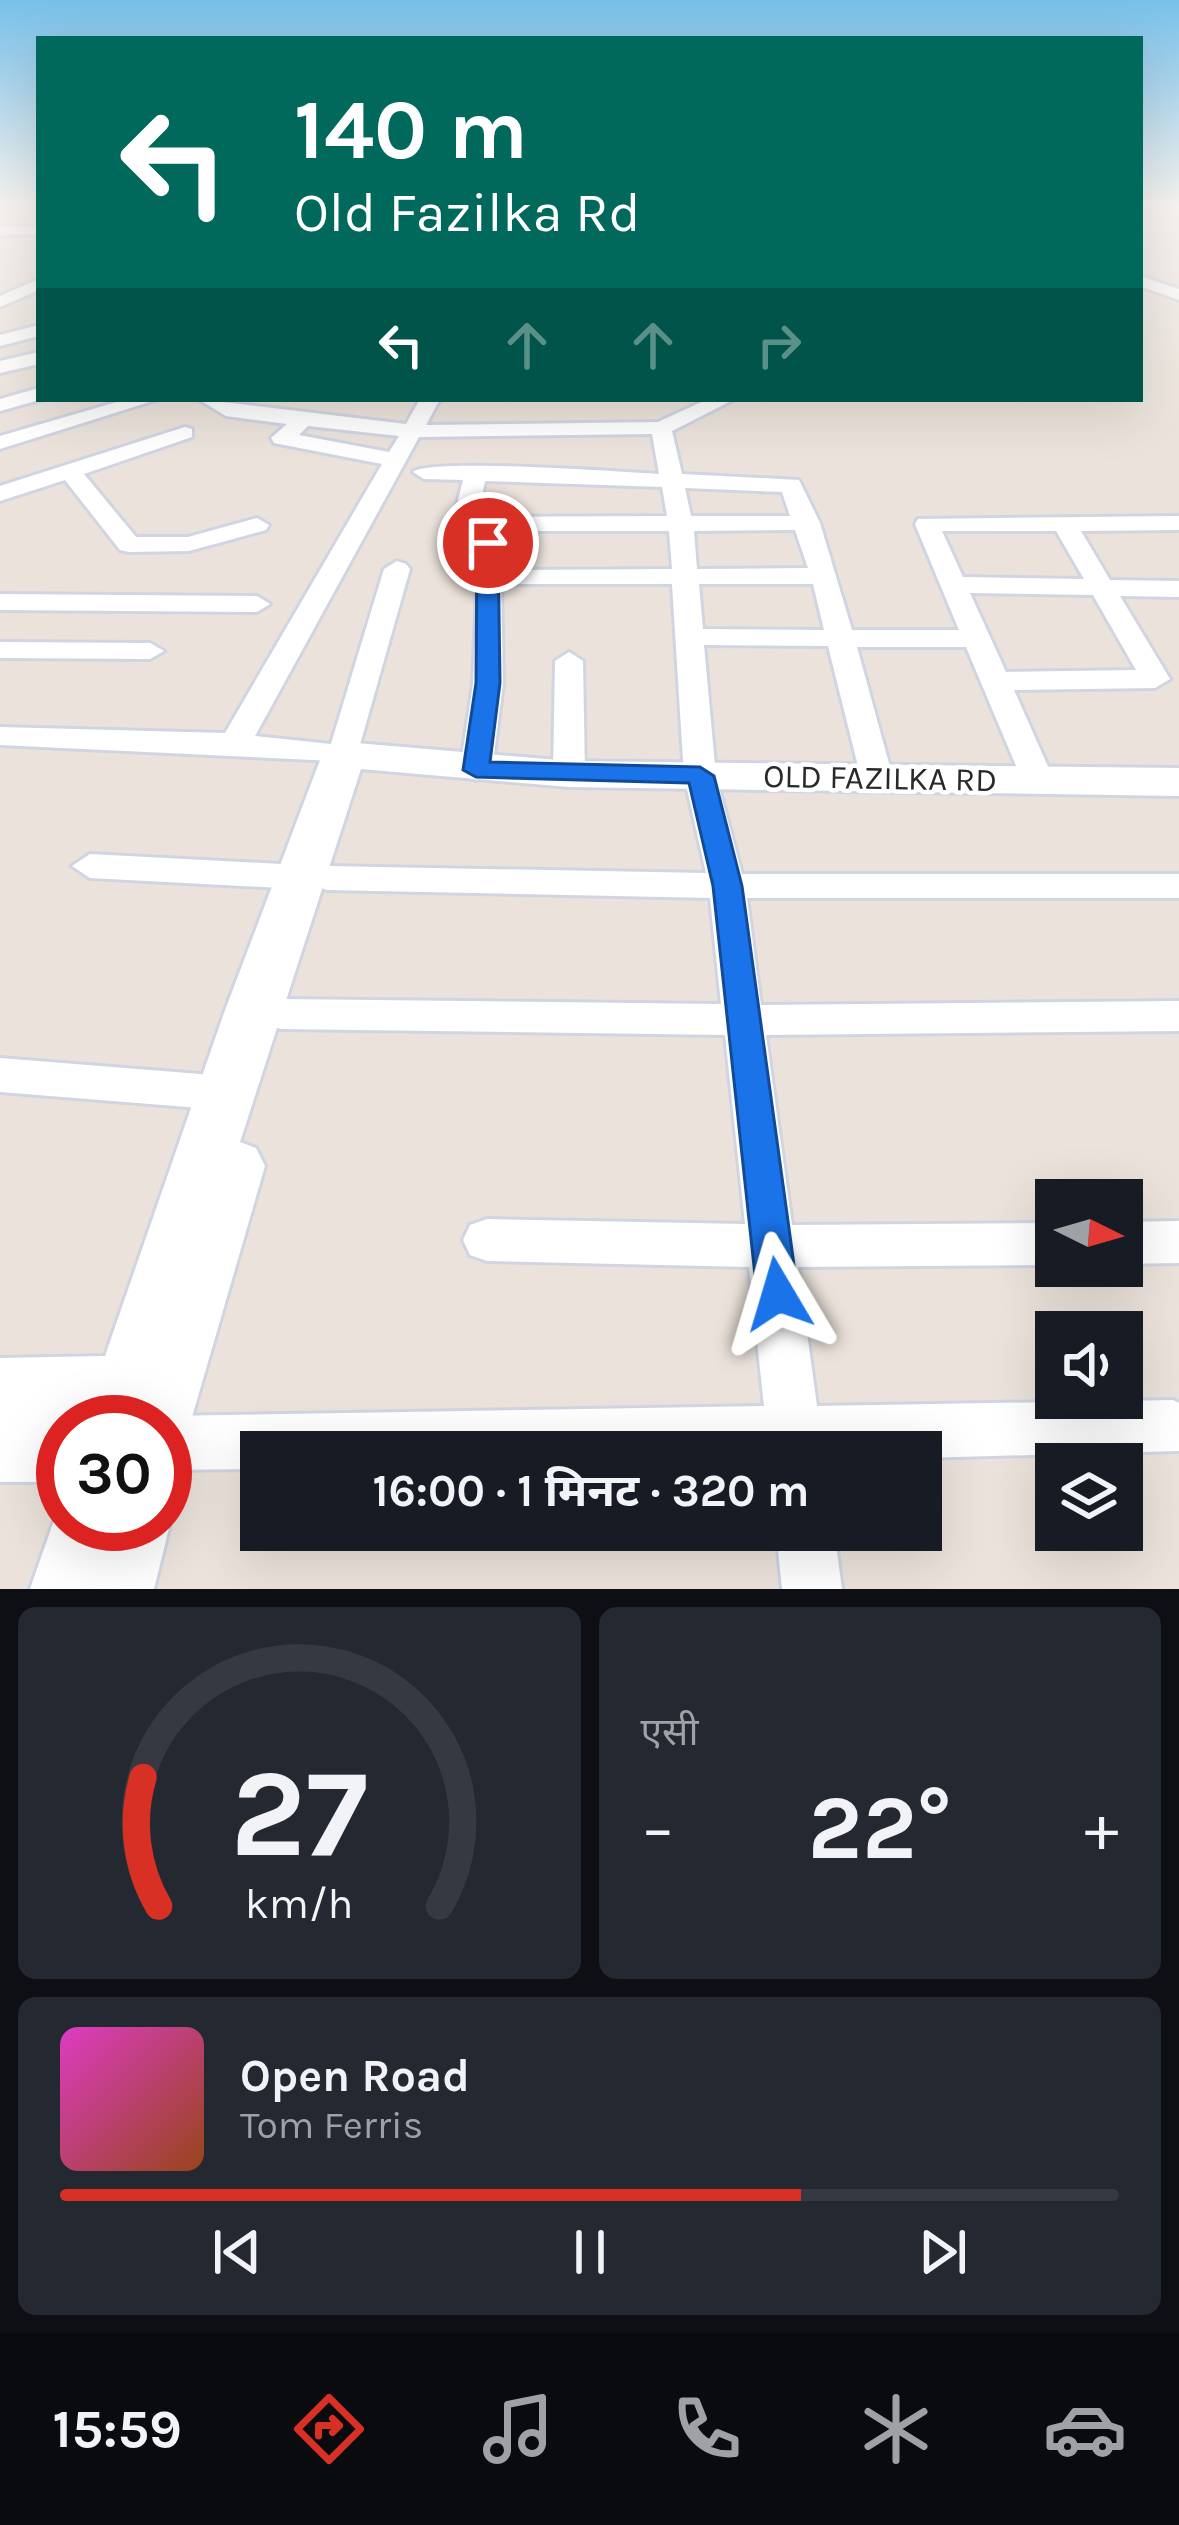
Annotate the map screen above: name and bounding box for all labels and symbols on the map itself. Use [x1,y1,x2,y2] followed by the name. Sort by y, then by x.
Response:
[437,492,539,594] pin
[763,757,997,799] street label: OLD FAZILKA RD
[1035,1179,1143,1287] north arrow
[715,1231,841,1357] position arrow
[36,1395,192,1551] speed limit sign: 30

